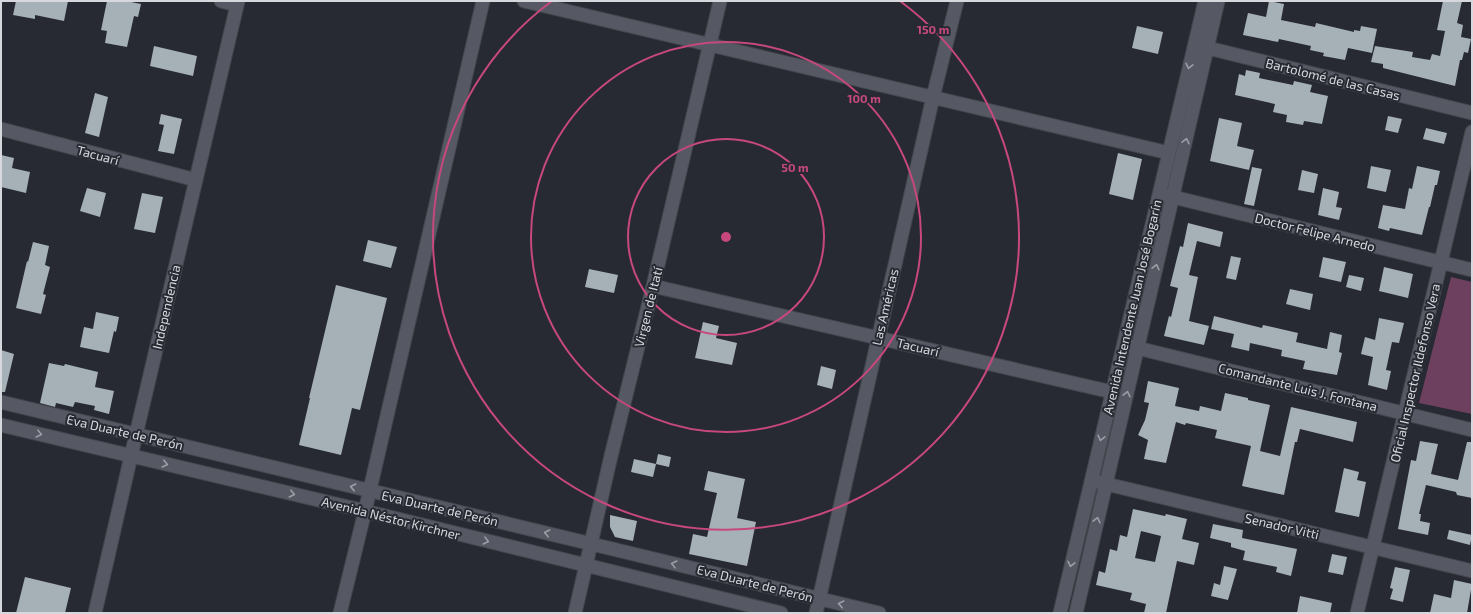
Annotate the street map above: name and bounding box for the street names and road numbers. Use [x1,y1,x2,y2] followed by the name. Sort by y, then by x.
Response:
[1264,55,1402,103] street label: Bartolomé de las Casas
[75,142,121,168] street label: Tacuarí
[1099,198,1165,416] street label: Avenida Intendente Juan José Bogarín
[1253,209,1377,255] street label: Doctor Felipe Arnedo
[149,263,183,351] street label: Independencia
[630,265,666,349] street label: Virgen de Itatí
[868,267,902,347] street label: Las Américas
[1387,282,1443,464] street label: Oficial Inspector Ildefonso Vera
[895,334,941,360] street label: Tacuarí
[1217,359,1379,415] street label: Comandante Luis J. Fontana
[65,411,185,453] street label: Eva Duarte de Perón
[380,487,500,529] street label: Eva Duarte de Perón
[320,493,462,543] street label: Avenida Néstor Kirchner
[1243,510,1321,542] street label: Senador Vitti
[695,561,815,605] street label: Eva Duarte de Perón

